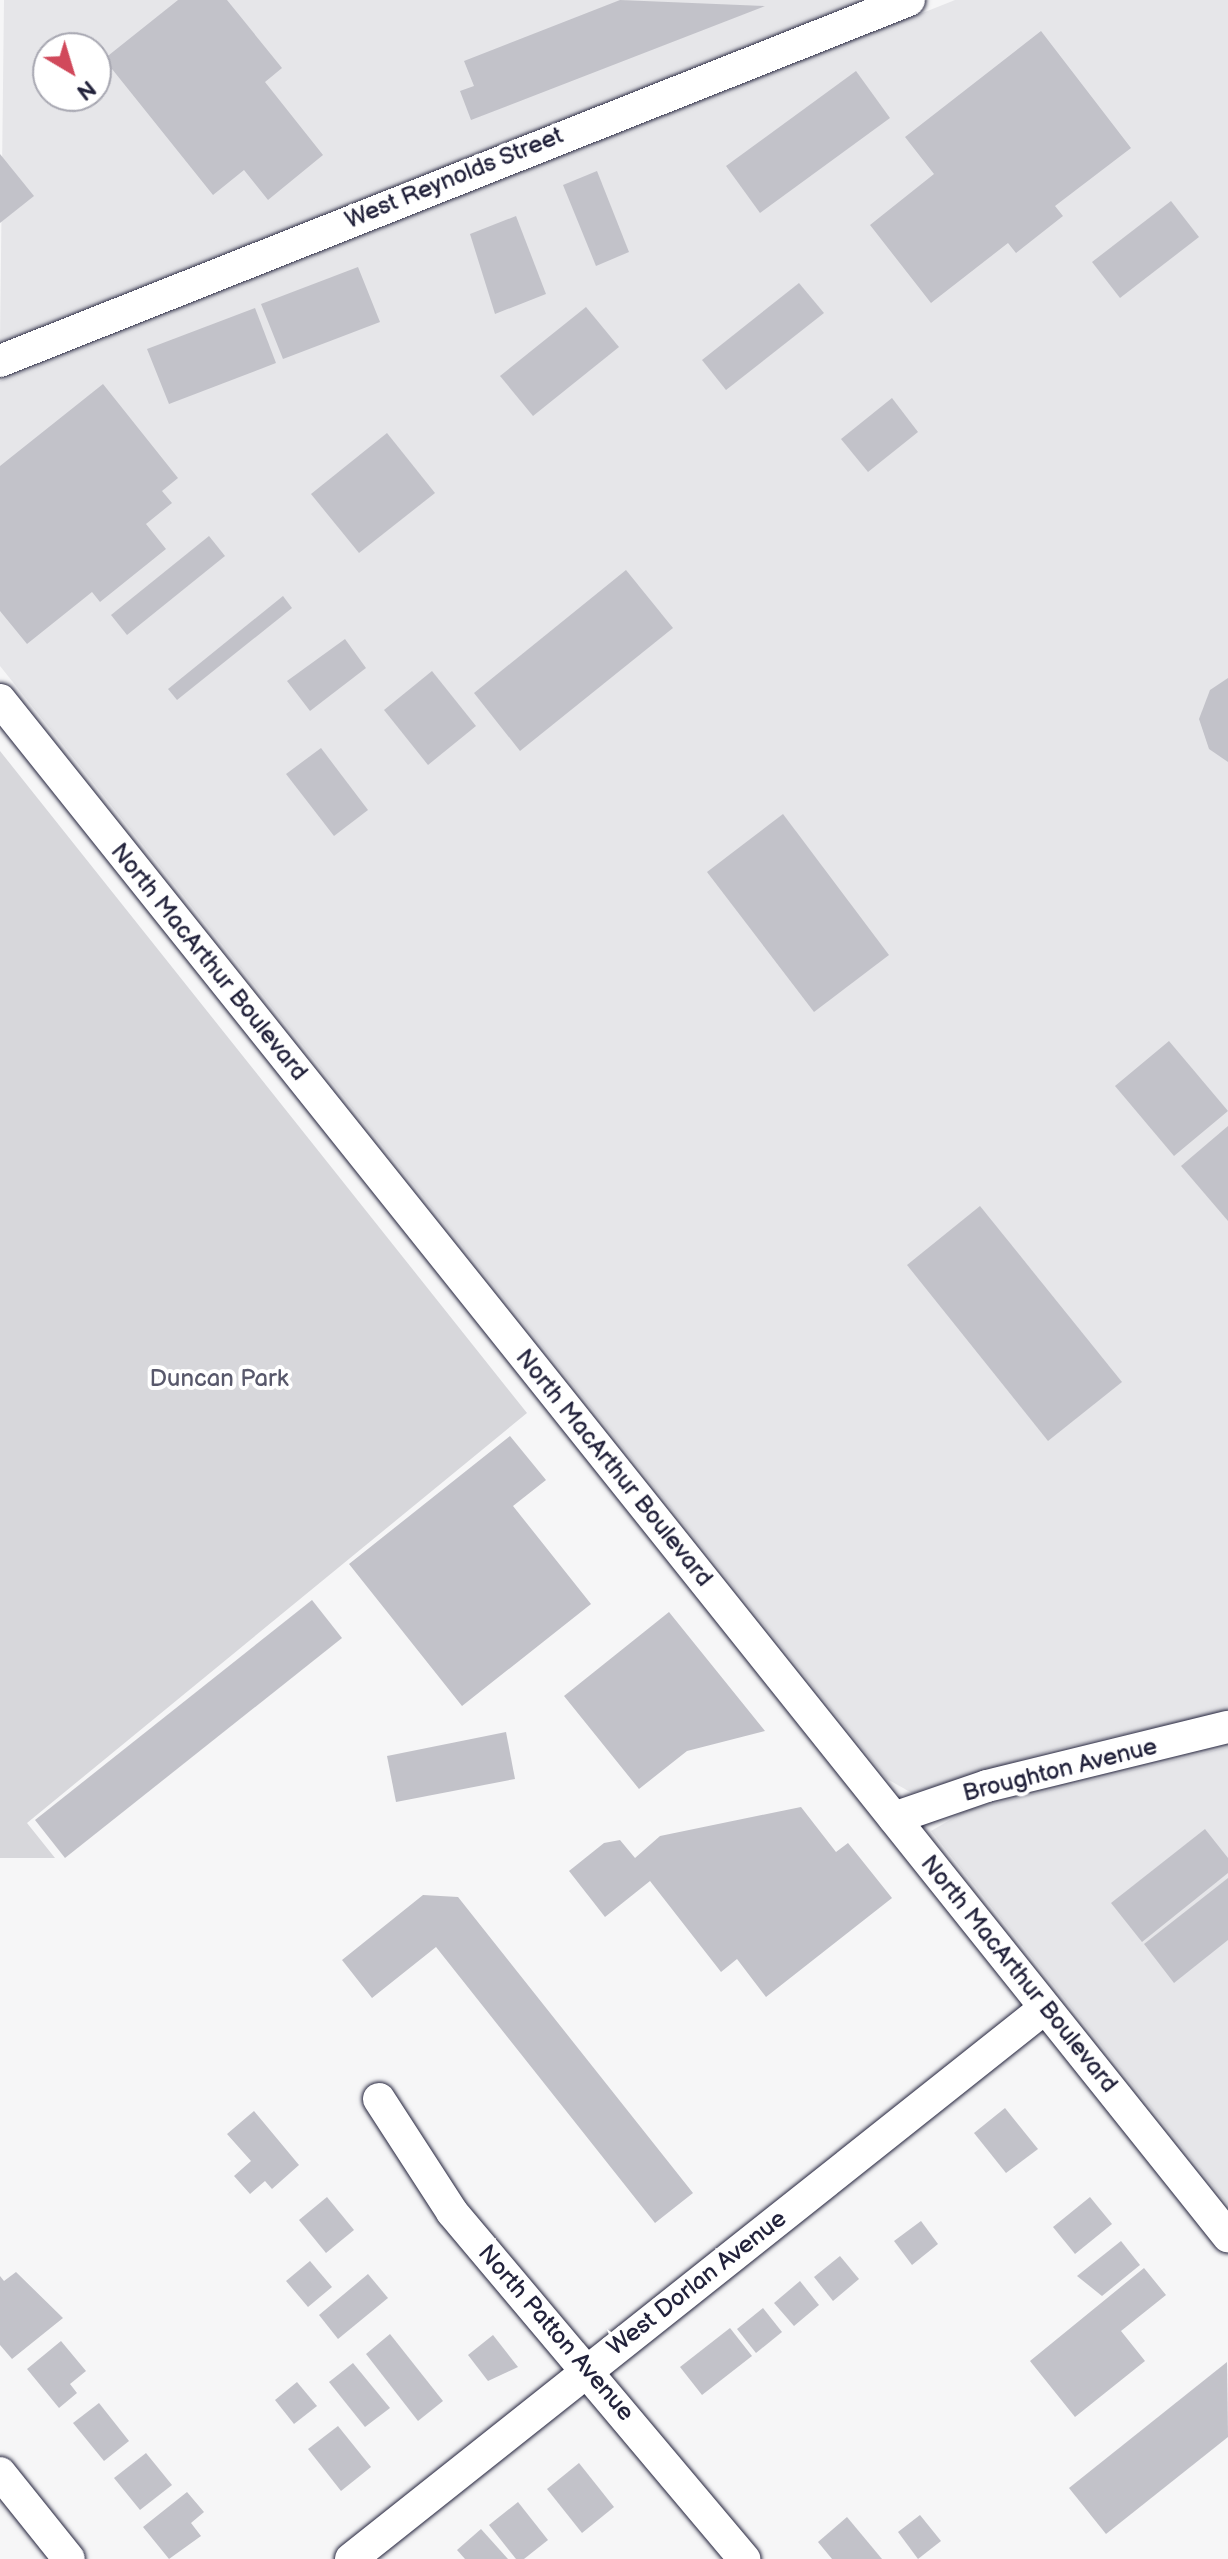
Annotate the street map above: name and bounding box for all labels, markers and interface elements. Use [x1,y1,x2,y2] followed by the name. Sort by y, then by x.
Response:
[32,32,112,112] north arrow
[71,74,101,105] text: N
[341,121,567,235] street label: West Reynolds Street
[104,838,314,1086] street label: North MacArthur Boulevard
[509,1344,719,1592] street label: North MacArthur Boulevard
[150,1365,288,1393] park label: Duncan Park
[960,1732,1160,1808] street label: Broughton Avenue
[914,1850,1124,2098] street label: North MacArthur Boulevard
[602,2204,792,2362] street label: West Dorlan Avenue
[472,2239,640,2427] street label: North Patton Avenue

